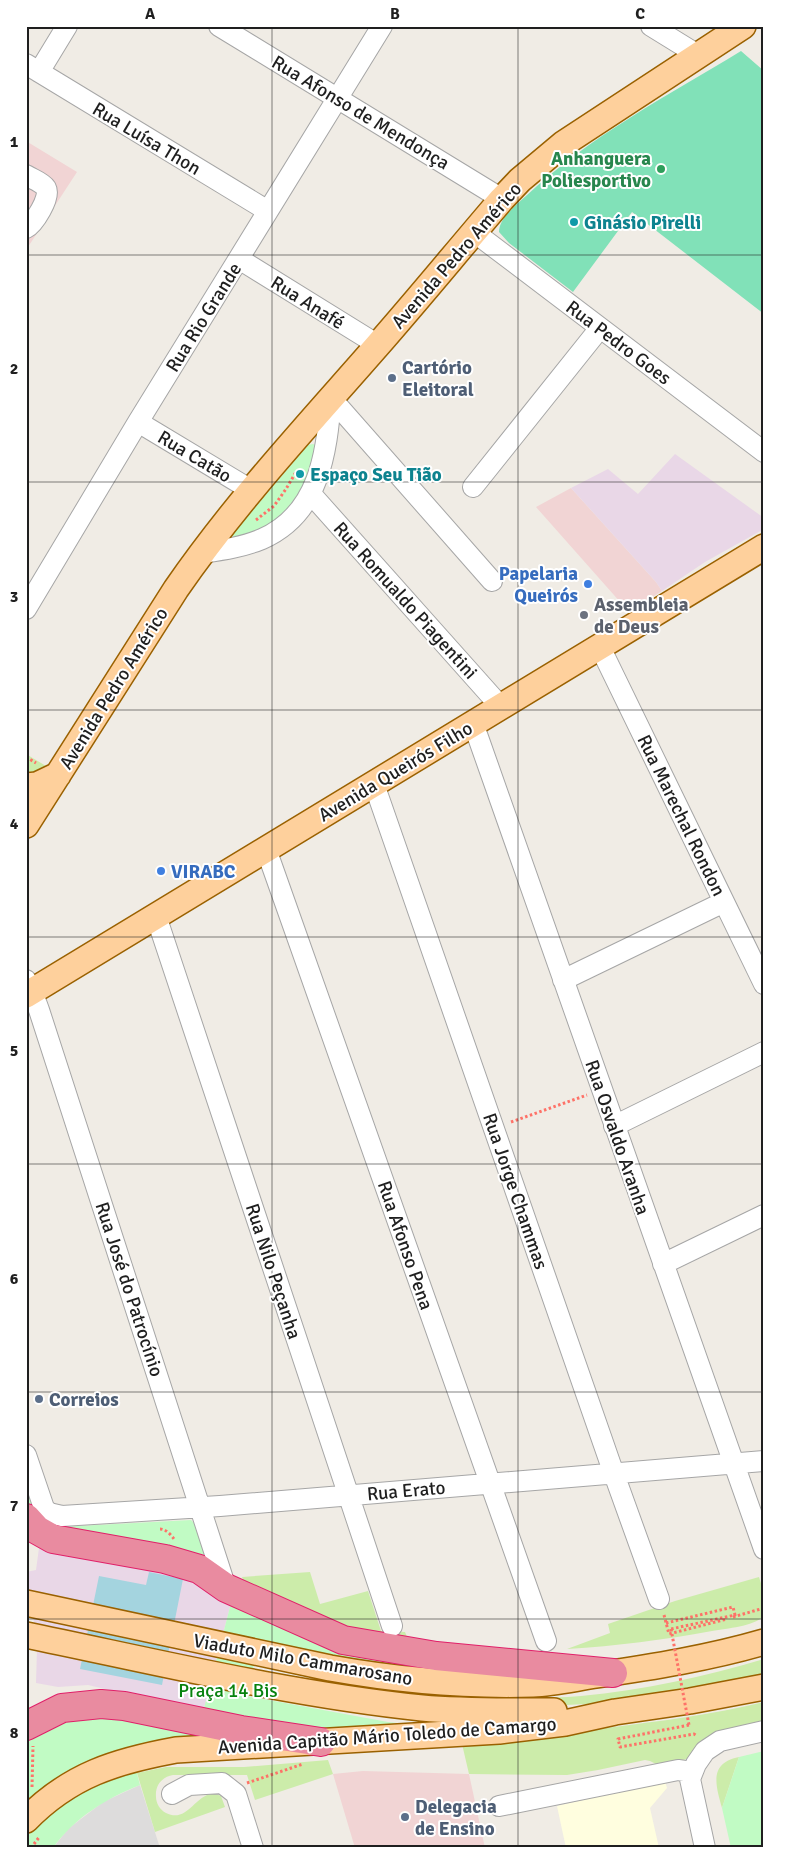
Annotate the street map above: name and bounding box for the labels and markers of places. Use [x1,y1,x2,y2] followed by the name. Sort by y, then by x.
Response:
[541,147,651,193] place label: Anhanguera Poliesportivo
[655,163,667,175] marker: Anhanguera Poliesportivo
[584,211,701,235] place label: Ginásio Pirelli
[568,216,580,228] marker: Ginásio Pirelli
[402,356,474,402] place label: Cartório Eleitoral
[386,372,398,384] marker: Cartório Eleitoral
[310,463,442,487] place label: Espaço Seu Tião
[294,468,306,480] marker: Espaço Seu Tião
[499,562,578,608] place label: Papelaria Queirós
[582,578,594,590] marker: Papelaria Queirós
[594,593,689,639] place label: Assembleia de Deus
[578,609,590,621] marker: Assembleia de Deus
[171,860,236,884] place label: VIRABC
[155,865,167,877] marker: VIRABC
[49,1388,119,1412] place label: Correios
[33,1393,45,1405] marker: Correios
[415,1795,497,1841] place label: Delegacia de Ensino
[399,1811,411,1823] marker: Delegacia de Ensino

